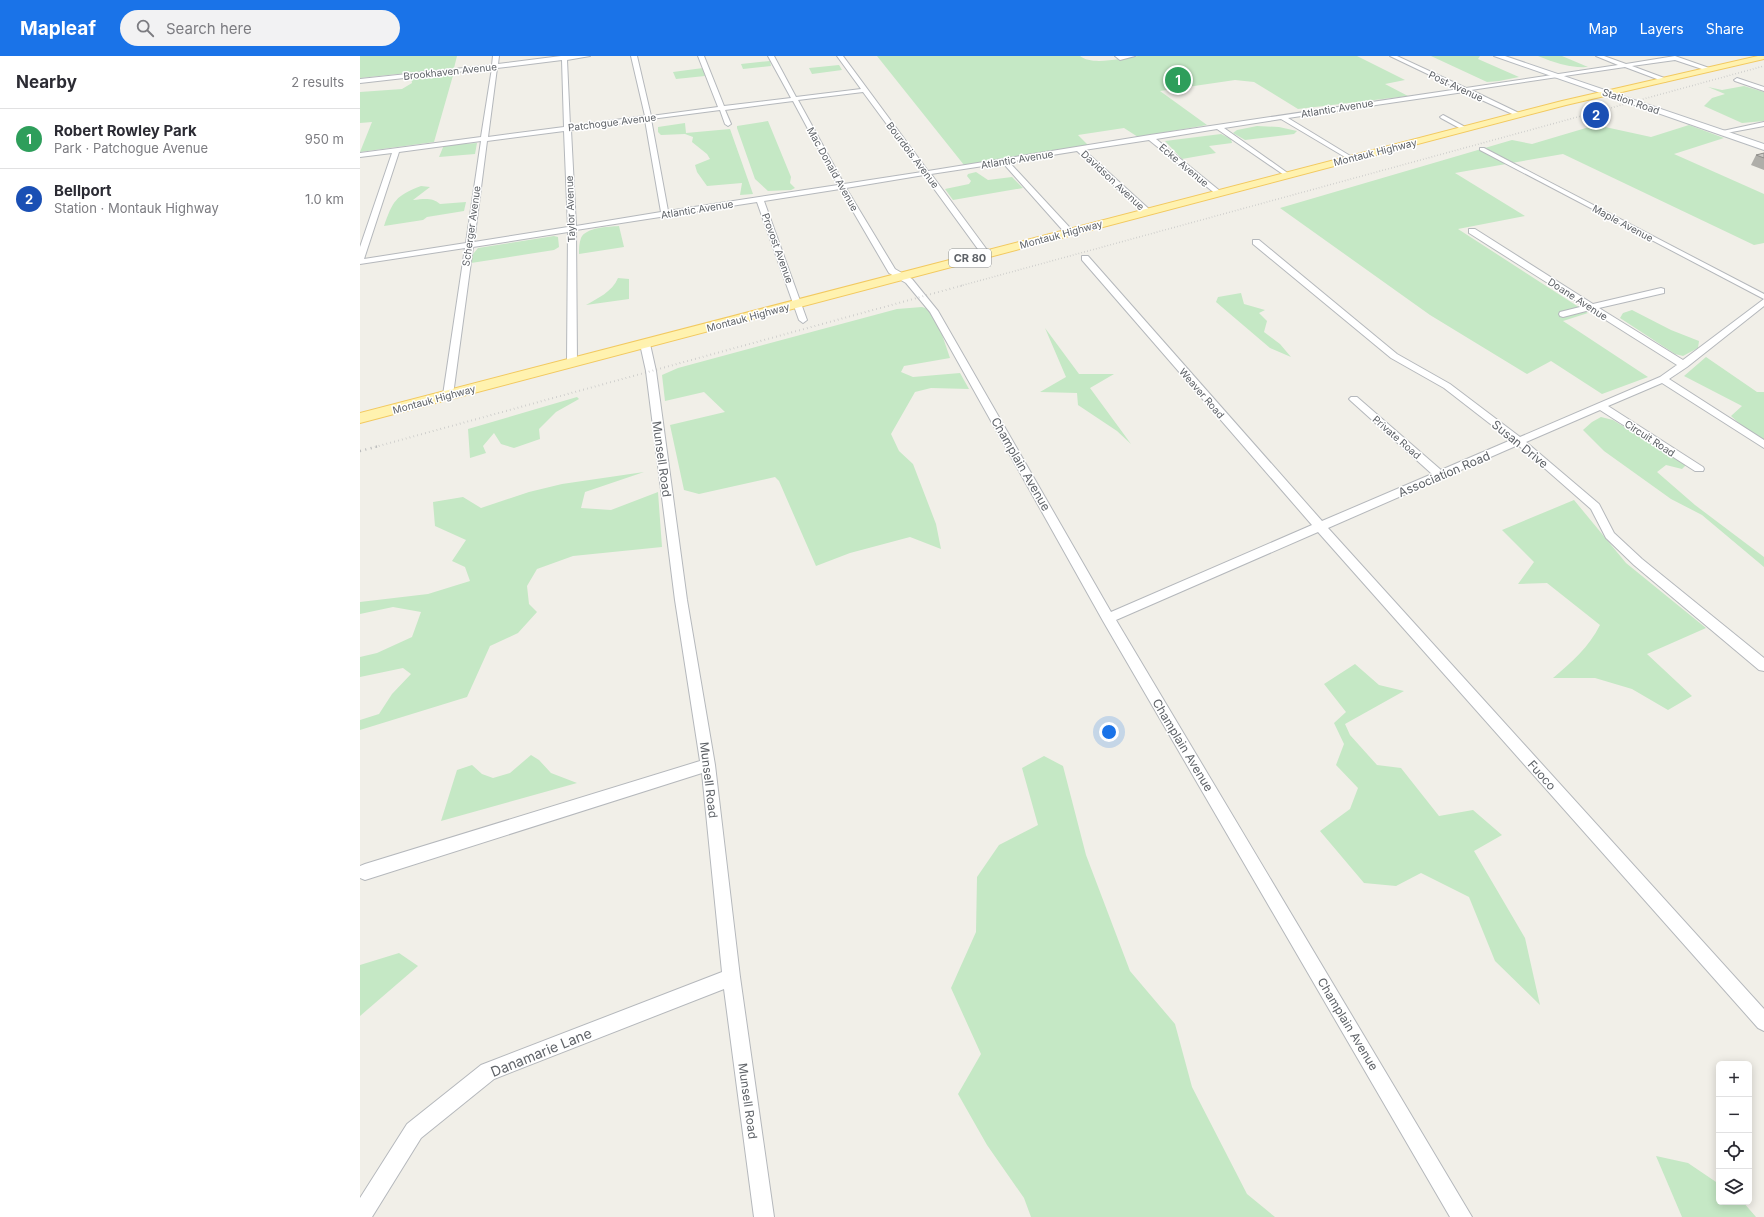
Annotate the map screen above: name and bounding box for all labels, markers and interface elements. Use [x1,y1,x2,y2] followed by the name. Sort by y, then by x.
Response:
[120,10,400,46] search box
[20,17,96,40] text: Mapleaf
[134,17,156,39] icon: search
[166,19,252,38] text: Search here
[1589,20,1618,37] text: Map
[1640,20,1684,37] text: Layers
[1706,20,1744,37] text: Share
[403,60,498,82] street label: Brookhaven Avenue
[1165,65,1191,95] pin: 1
[1427,68,1485,104] street label: Post Avenue
[16,72,77,92] text: Nearby
[291,74,344,90] text: 2 results
[1601,86,1661,116] street label: Station Road
[1300,96,1374,120] street label: Atlantic Avenue
[1583,100,1609,130] pin: 2
[567,111,657,133] street label: Patchogue Avenue
[884,120,942,191] street label: Bourdois Avenue
[54,121,197,140] text: Robert Rowley Park
[805,125,861,213] street label: Mac Donald Avenue
[26,131,32,147] text: 1
[305,131,344,147] text: 950 m
[1332,136,1418,168] street label: Montauk Highway
[54,140,208,156] text: Park · Patchogue Avenue
[1157,141,1211,189] street label: Ecke Avenue
[980,147,1054,171] street label: Atlantic Avenue
[1079,148,1147,212] street label: Davidson Avenue
[563,175,577,243] street label: Taylor Avenue
[54,181,112,200] text: Bellport
[459,185,483,267] street label: Scherger Avenue
[25,191,33,207] text: 2
[305,191,344,207] text: 1.0 km
[660,197,734,221] street label: Atlantic Avenue
[54,200,219,216] text: Station · Montauk Highway
[1591,202,1656,244] street label: Maple Avenue
[760,211,796,285] street label: Provost Avenue
[1018,217,1104,251] street label: Montauk Highway
[949,249,991,267] road number: CR 80
[1546,275,1610,323] street label: Doane Avenue
[705,300,791,334] street label: Montauk Highway
[1177,365,1227,421] street label: Weaver Road
[391,382,477,416] street label: Montauk Highway
[1370,413,1424,461] street label: Private Road
[988,415,1054,513] street label: Champlain Avenue
[1489,417,1551,471] street label: Susan Drive
[1623,417,1677,459] street label: Circuit Road
[649,420,675,498] street label: Munsell Road
[1396,448,1492,500] street label: Association Road
[1149,696,1217,794] street label: Champlain Avenue
[1099,722,1119,742] your location
[697,741,721,819] street label: Munsell Road
[1525,757,1559,793] street label: Fuoco
[1314,975,1382,1073] street label: Champlain Avenue
[488,1024,594,1080] street label: Danamarie Lane
[1716,1061,1752,1205] map controls
[1716,1061,1752,1097] button: +
[735,1062,761,1140] street label: Munsell Road
[1716,1097,1752,1133] button: −
[1716,1133,1752,1169] button: locate
[1716,1169,1752,1205] button: layers

